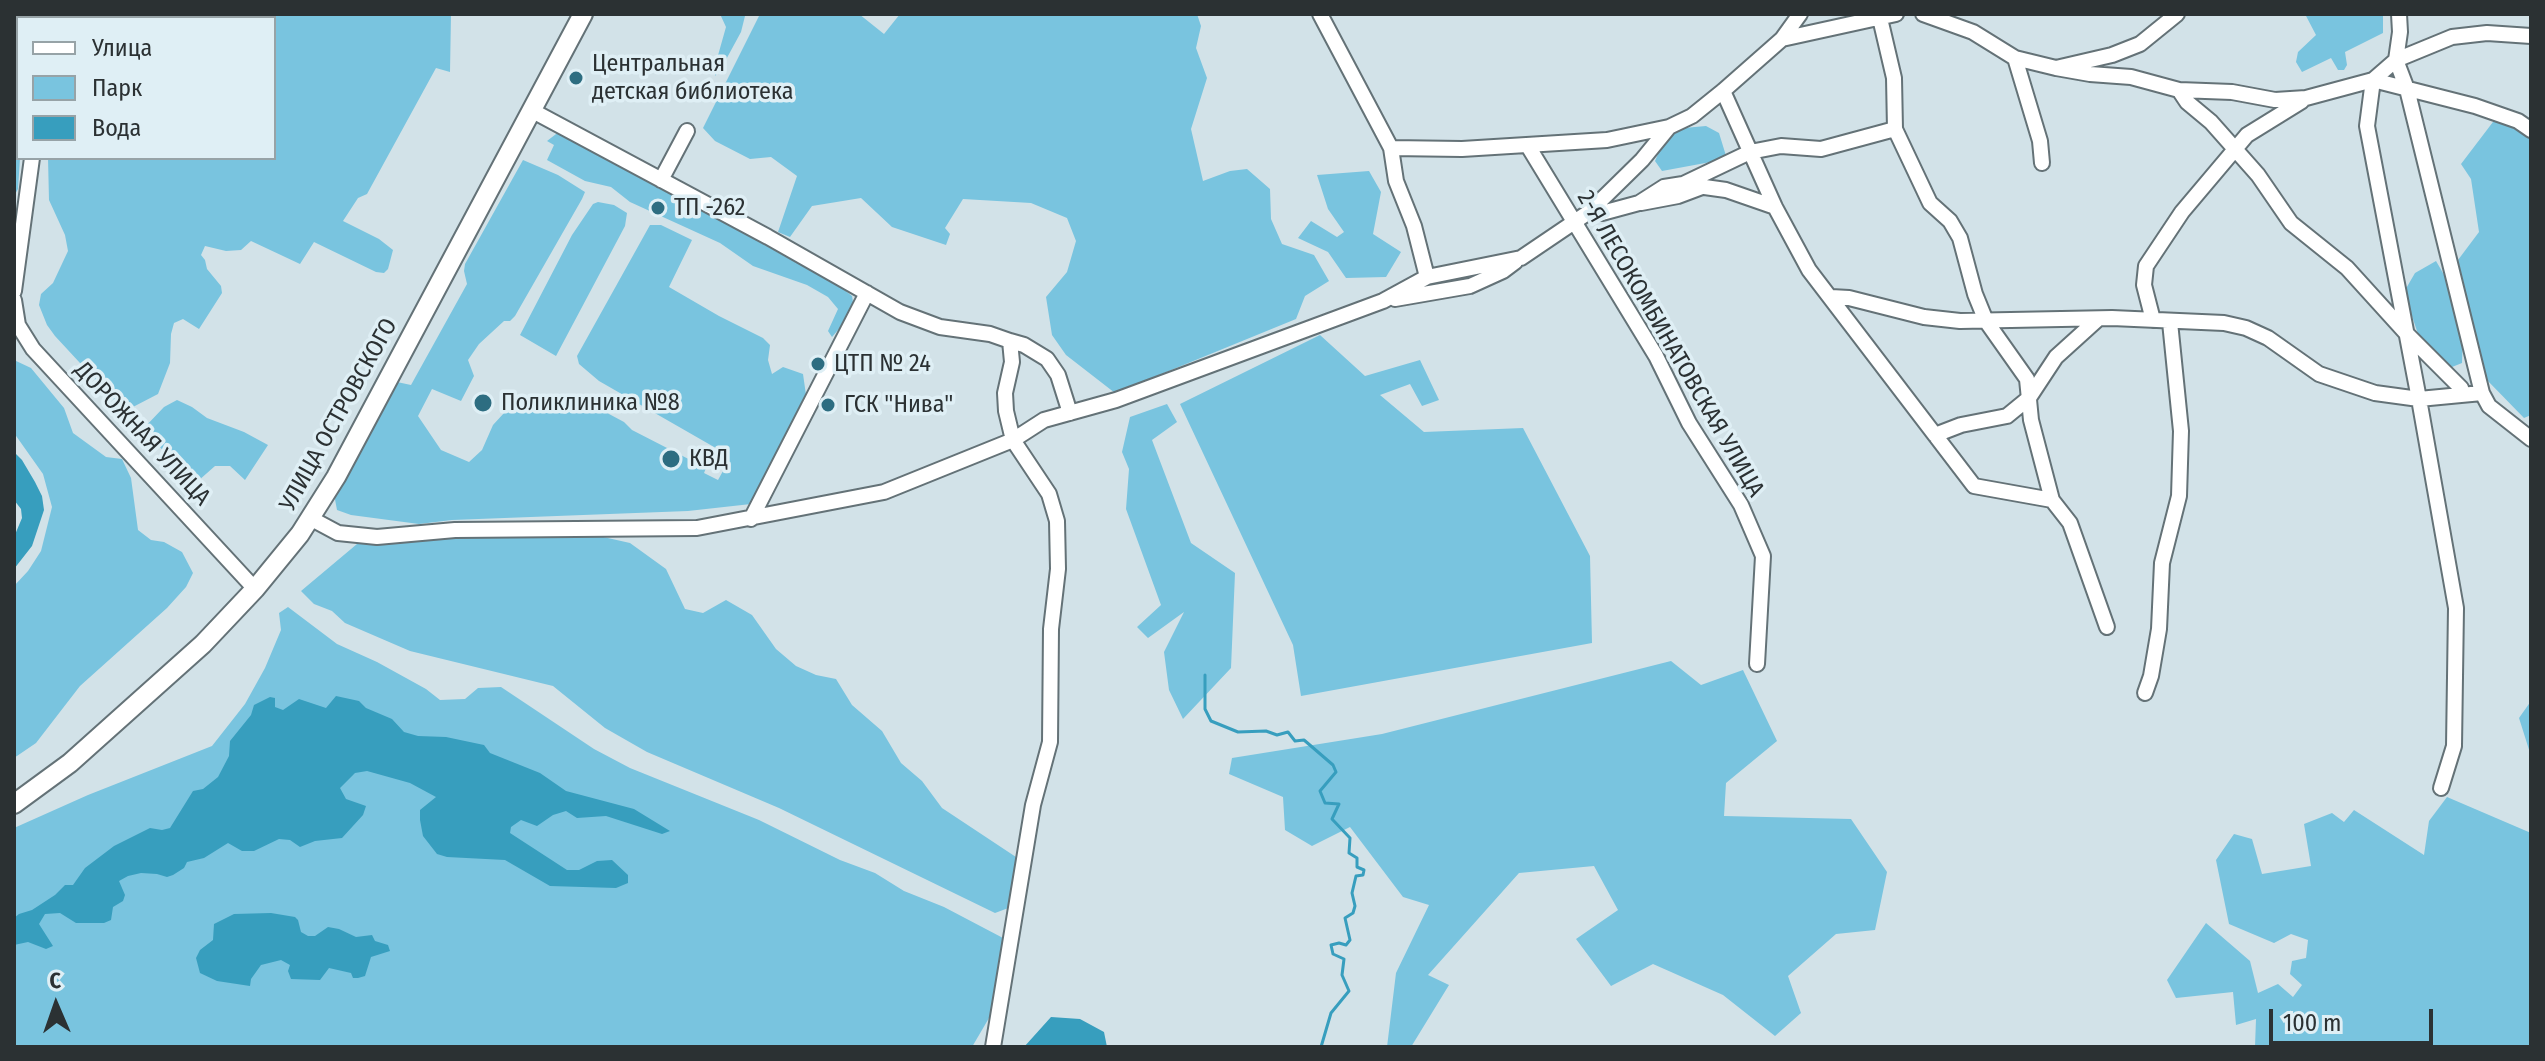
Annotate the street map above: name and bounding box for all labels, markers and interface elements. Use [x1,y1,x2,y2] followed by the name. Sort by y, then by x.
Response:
[16,16,276,160] legend
[92,34,152,62] text: Улица
[592,50,793,106] place label: Центральная детская библиотека
[567,69,585,87] marker: Центральная детская библиотека
[92,74,142,102] text: Парк
[92,114,141,142] text: Вода
[1570,186,1770,502] street label: 2-Я ЛЕСОКОМБИНАТОВСКАЯ УЛИЦА
[674,194,745,222] place label: ТП -262
[649,199,667,217] marker: ТП -262
[274,314,404,516] street label: УЛИЦА ОСТРОВСКОГО
[834,350,931,378] place label: ЦТП № 24
[809,355,827,373] marker: ЦТП № 24
[68,356,216,512] street label: ДОРОЖНАЯ УЛИЦА
[501,389,680,417] place label: Поликлиника №8
[844,391,953,419] place label: ГСК "Нива"
[472,392,494,414] marker: Поликлиника №8
[819,396,837,414] marker: ГСК "Нива"
[689,445,728,473] place label: КВД
[660,448,682,470] marker: КВД
[16,965,96,1045] north arrow
[49,967,61,994] text: С
[2273,993,2437,1043] scale bar
[2283,1009,2341,1037] text: 100 m

